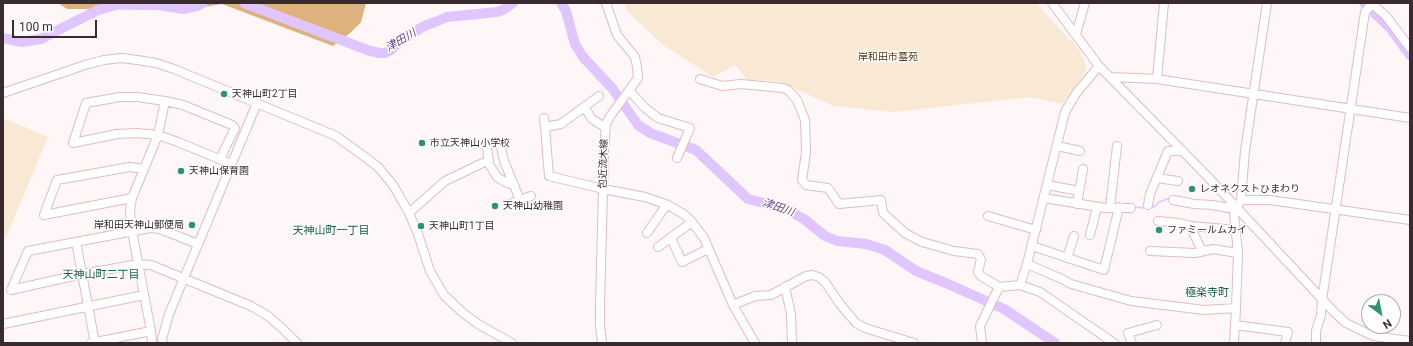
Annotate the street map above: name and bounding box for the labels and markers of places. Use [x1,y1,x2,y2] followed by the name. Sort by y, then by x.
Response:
[232,88,298,100] place label: 天神山町2丁目
[219,89,229,99] marker: 天神山町2丁目
[430,137,510,149] place label: 市立天神山小学校
[417,138,427,148] marker: 市立天神山小学校
[189,165,249,177] place label: 天神山保育園
[176,166,186,176] marker: 天神山保育園
[1200,183,1300,195] place label: レオネクストひまわり
[1187,184,1197,194] marker: レオネクストひまわり
[503,200,563,212] place label: 天神山幼稚園
[490,201,500,211] marker: 天神山幼稚園
[94,219,184,231] place label: 岸和田天神山郵便局
[187,220,197,230] marker: 岸和田天神山郵便局
[429,220,495,232] place label: 天神山町1丁目
[416,221,426,231] marker: 天神山町1丁目
[1167,224,1247,236] place label: ファミールムカイ
[1154,225,1164,235] marker: ファミールムカイ

